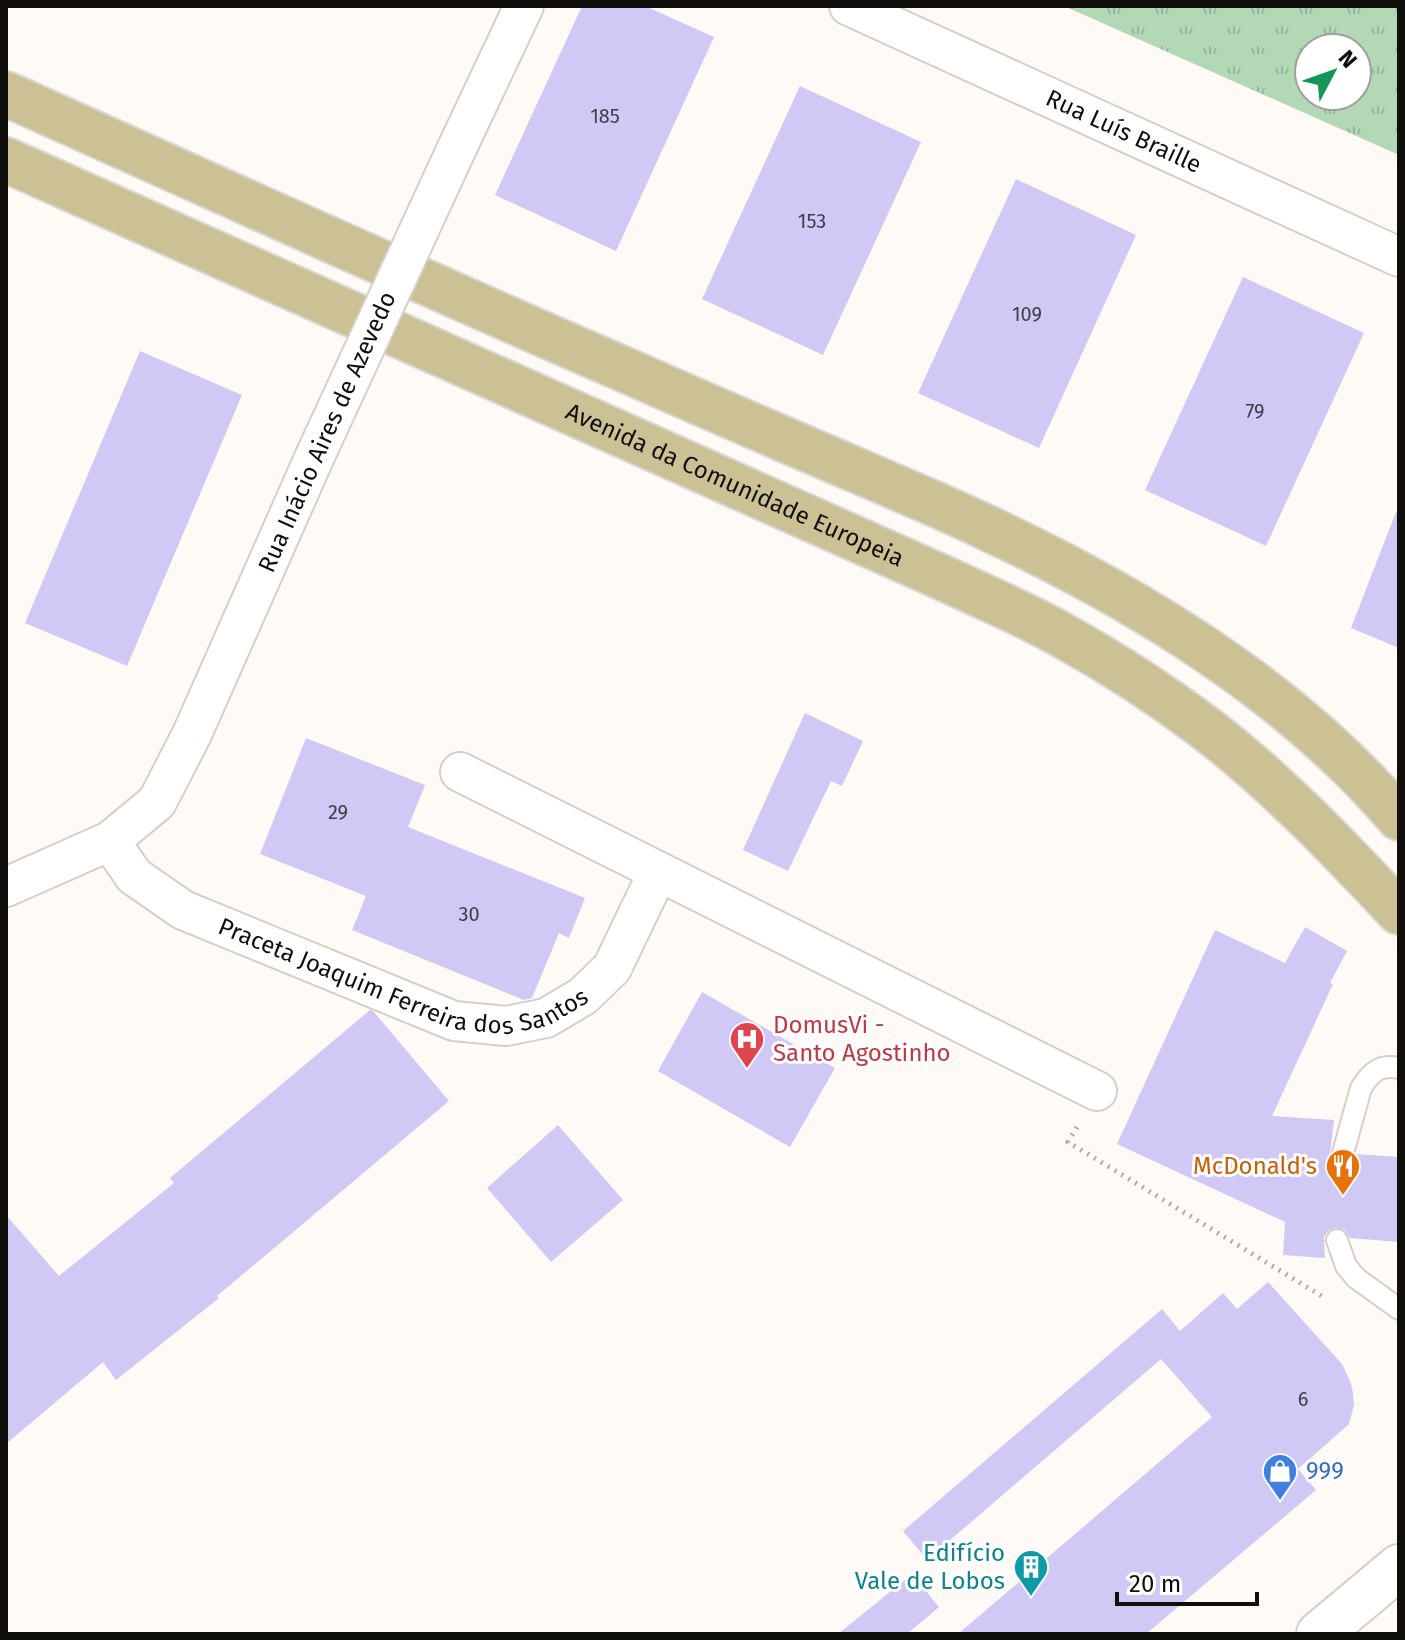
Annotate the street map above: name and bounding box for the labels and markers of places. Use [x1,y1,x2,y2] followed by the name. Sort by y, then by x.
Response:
[773,1011,951,1067] place label: DomusVi - Santo Agostinho
[728,1020,766,1070] hospital icon: DomusVi - Santo Agostinho
[1324,1147,1362,1197] restaurant icon: McDonald's
[1193,1152,1317,1180] place label: McDonald's
[1261,1452,1299,1502] shop icon: 999
[1306,1457,1344,1485] place label: 999
[855,1539,1005,1595] place label: Edifício Vale de Lobos
[1012,1548,1050,1598] building icon: Edifício Vale de Lobos

